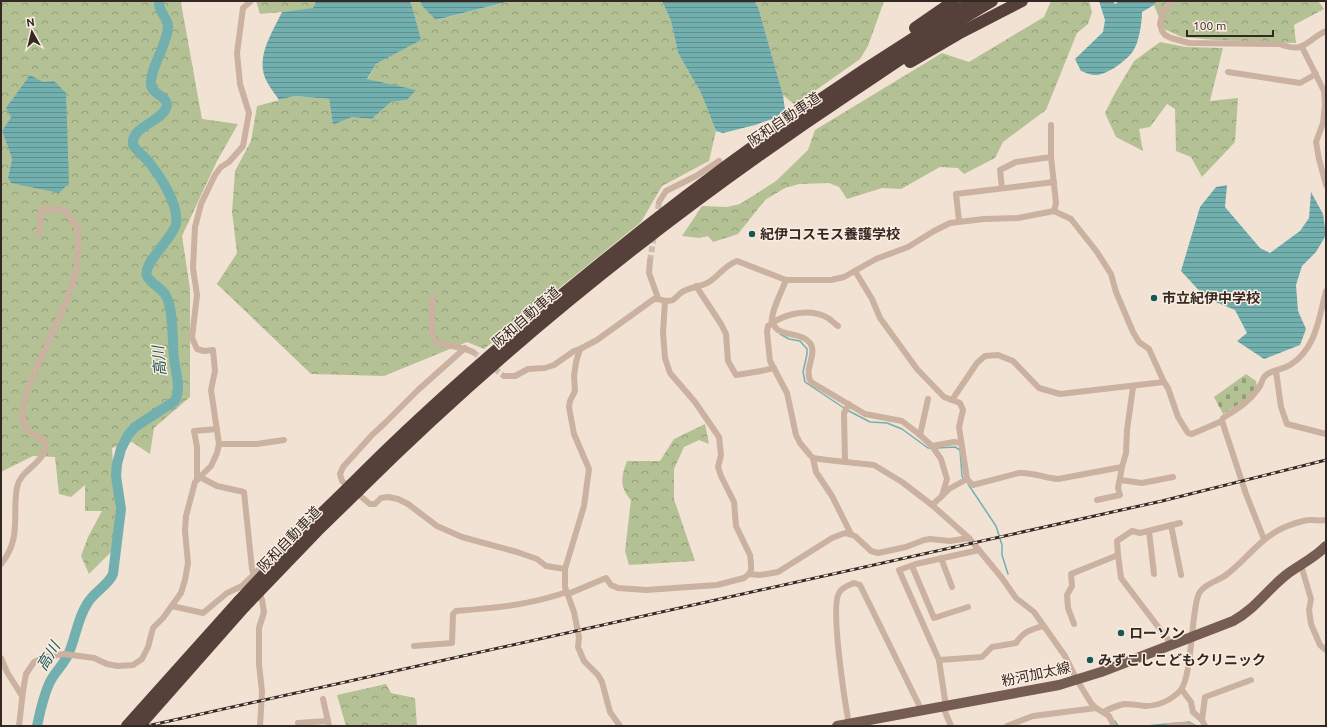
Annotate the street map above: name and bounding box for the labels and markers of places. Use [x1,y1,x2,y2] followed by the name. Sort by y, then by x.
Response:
[760,226,900,242] place label: 紀伊コスモス養護学校
[747,229,757,239] marker: 紀伊コスモス養護学校
[1162,290,1260,306] place label: 市立紀伊中学校
[1149,293,1159,303] marker: 市立紀伊中学校
[1129,625,1185,641] place label: ローソン
[1116,628,1126,638] marker: ローソン
[1098,652,1266,668] place label: みずこしこどもクリニック
[1085,655,1095,665] marker: みずこしこどもクリニック

